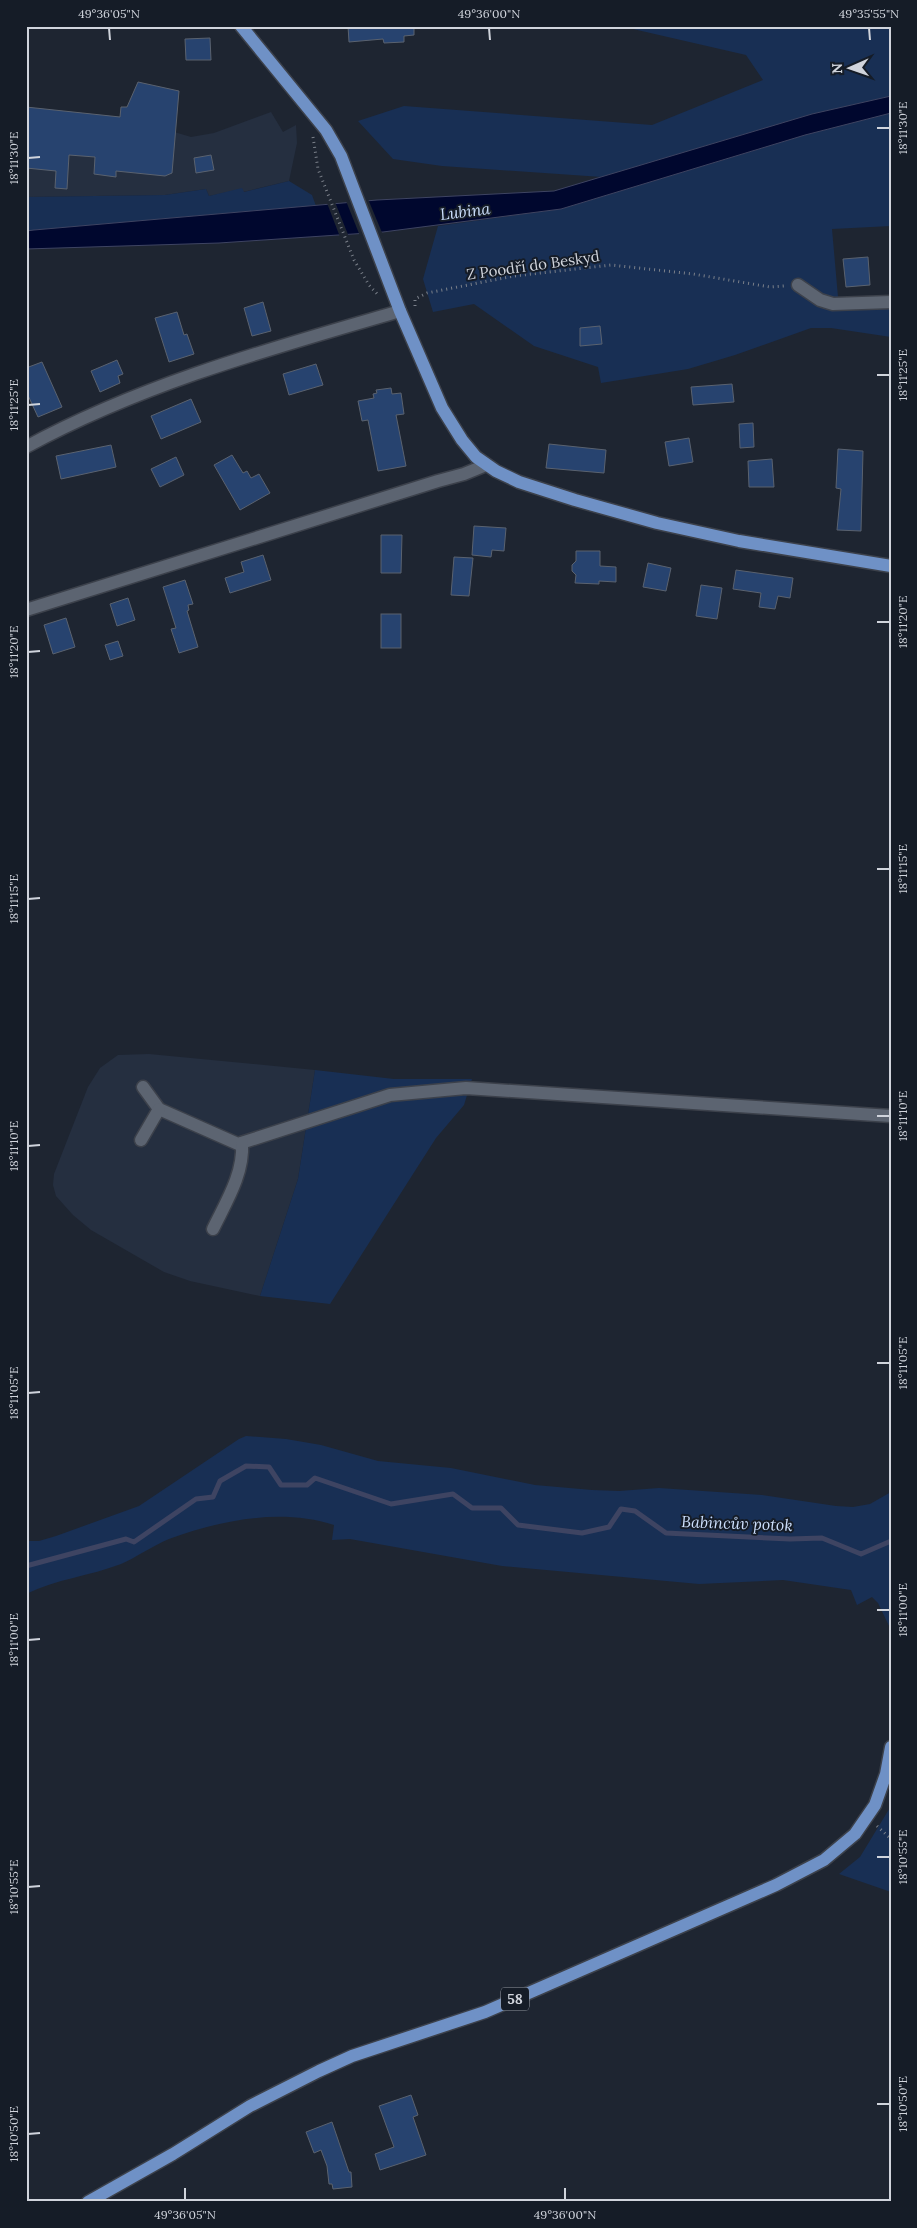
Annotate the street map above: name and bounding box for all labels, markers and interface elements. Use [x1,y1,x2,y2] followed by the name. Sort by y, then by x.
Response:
[78,6,140,21] text: 49°36'05"N
[458,6,520,21] text: 49°36'00"N
[839,6,899,21] text: 49°35'55"N
[824,42,874,92] north arrow
[828,63,846,74] text: N
[895,102,910,154] text: 18°11'30"E
[6,132,21,184] text: 18°11'30"E
[439,198,492,224] water label: Lubina
[465,246,601,284] street label: Z Poodří do Beskyd
[895,349,910,401] text: 18°11'25"E
[6,379,21,431] text: 18°11'25"E
[895,596,910,648] text: 18°11'20"E
[6,626,21,678] text: 18°11'20"E
[895,844,910,894] text: 18°11'15"E
[6,874,21,924] text: 18°11'15"E
[895,1091,910,1141] text: 18°11'10"E
[6,1121,21,1171] text: 18°11'10"E
[895,1337,910,1389] text: 18°11'05"E
[6,1367,21,1419] text: 18°11'05"E
[681,1511,793,1535] water label: Babincův potok
[895,1583,910,1637] text: 18°11'00"E
[6,1613,21,1667] text: 18°11'00"E
[895,1830,910,1884] text: 18°10'55"E
[6,1860,21,1914] text: 18°10'55"E
[501,1988,529,2010] road number: 58
[895,2076,910,2132] text: 18°10'50"E
[6,2106,21,2162] text: 18°10'50"E
[154,2207,216,2222] text: 49°36'05"N
[534,2207,596,2222] text: 49°36'00"N

